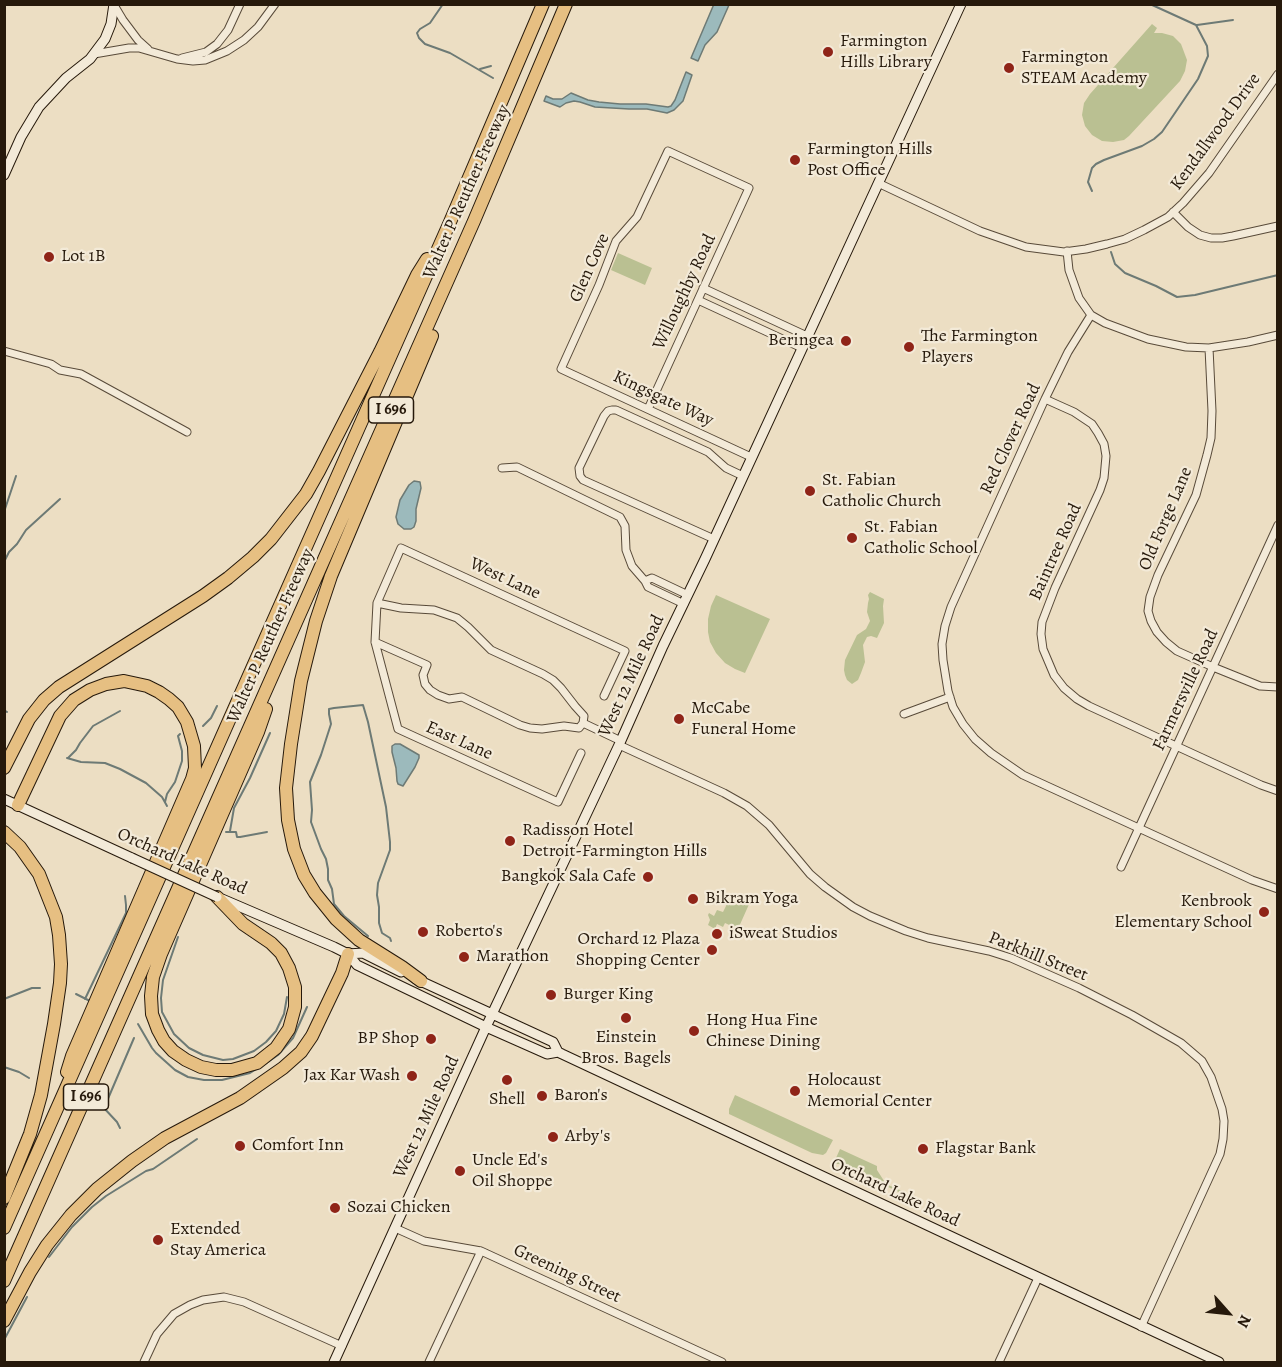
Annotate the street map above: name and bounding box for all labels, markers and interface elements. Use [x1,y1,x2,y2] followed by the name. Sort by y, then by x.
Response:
[840,31,932,74] place label: Farmington Hills Library
[821,45,835,59] marker: Farmington Hills Library
[1021,47,1147,90] place label: Farmington STEAM Academy
[1002,61,1016,75] marker: Farmington STEAM Academy
[1166,69,1266,195] street label: Kendallwood Drive
[419,101,515,283] street label: Walter P Reuther Freeway
[807,139,932,182] place label: Farmington Hills Post Office
[788,153,802,167] marker: Farmington Hills Post Office
[565,230,615,306] street label: Glen Cove
[649,231,721,353] street label: Willoughby Road
[61,246,105,268] place label: Lot 1B
[42,250,56,264] marker: Lot 1B
[921,326,1038,368] place label: The Farmington Players
[768,330,834,352] place label: Beringea
[839,334,853,348] marker: Beringea
[902,340,916,354] marker: The Farmington Players
[609,366,717,432] street label: Kingsgate Way
[976,380,1046,498] street label: Red Clover Road
[368,397,414,423] road number: I 696
[1134,464,1198,574] street label: Old Forge Lane
[822,470,941,512] place label: St. Fabian Catholic Church
[803,484,817,498] marker: St. Fabian Catholic Church
[1025,500,1087,604] street label: Baintree Road
[864,517,978,560] place label: St. Fabian Catholic School
[845,531,859,545] marker: St. Fabian Catholic School
[223,545,319,727] street label: Walter P Reuther Freeway
[466,553,544,605] street label: West Lane
[594,612,670,740] street label: West 12 Mile Road
[1148,626,1224,754] street label: Farmersville Road
[691,698,796,740] place label: McCabe Funeral Home
[672,712,686,726] marker: McCabe Funeral Home
[422,717,496,765] street label: East Lane
[522,820,707,862] place label: Radisson Hotel Detroit-Farmington Hills
[114,824,250,900] street label: Orchard Lake Road
[503,834,517,848] marker: Radisson Hotel Detroit-Farmington Hills
[501,866,636,888] place label: Bangkok Sala Cafe
[641,870,655,884] marker: Bangkok Sala Cafe
[705,888,798,910] place label: Bikram Yoga
[1114,891,1252,934] place label: Kenbrook Elementary School
[686,892,700,906] marker: Bikram Yoga
[1257,905,1271,919] marker: Kenbrook Elementary School
[435,921,503,943] place label: Roberto's
[729,923,838,945] place label: iSweat Studios
[416,925,430,939] marker: Roberto's
[710,927,724,941] marker: iSweat Studios
[985,927,1091,987] street label: Parkhill Street
[576,929,700,972] place label: Orchard 12 Plaza Shopping Center
[705,943,719,957] marker: Orchard 12 Plaza Shopping Center
[476,946,549,968] place label: Marathon
[457,950,471,964] marker: Marathon
[563,984,653,1006] place label: Burger King
[544,988,558,1002] marker: Burger King
[706,1010,820,1052] place label: Hong Hua Fine Chinese Dining
[619,1011,633,1025] marker: Einstein Bros. Bagels
[687,1024,701,1038] marker: Hong Hua Fine Chinese Dining
[581,1027,671,1070] place label: Einstein Bros. Bagels
[357,1028,419,1050] place label: BP Shop
[424,1032,438,1046] marker: BP Shop
[389,1053,465,1181] street label: West 12 Mile Road
[304,1065,400,1087] place label: Jax Kar Wash
[405,1069,419,1083] marker: Jax Kar Wash
[807,1070,932,1112] place label: Holocaust Memorial Center
[500,1073,514,1087] marker: Shell
[64,1084,109,1110] road number: I 696
[788,1084,802,1098] marker: Holocaust Memorial Center
[554,1085,608,1107] place label: Baron's
[489,1089,525,1111] place label: Shell
[535,1089,549,1103] marker: Baron's
[565,1126,610,1148] place label: Arby's
[546,1130,560,1144] marker: Arby's
[252,1135,344,1157] place label: Comfort Inn
[935,1138,1036,1160] place label: Flagstar Bank
[233,1139,247,1153] marker: Comfort Inn
[916,1142,930,1156] marker: Flagstar Bank
[472,1150,552,1192] place label: Uncle Ed's Oil Shoppe
[827,1154,963,1232] street label: Orchard Lake Road
[453,1164,467,1178] marker: Uncle Ed's Oil Shoppe
[347,1197,451,1219] place label: Sozai Chicken
[328,1201,342,1215] marker: Sozai Chicken
[170,1219,266,1262] place label: Extended Stay America
[151,1233,165,1247] marker: Extended Stay America
[510,1240,624,1308] street label: Greening Street
[1198,1283,1258,1343] north arrow
[1232,1311,1256,1331] text: N

